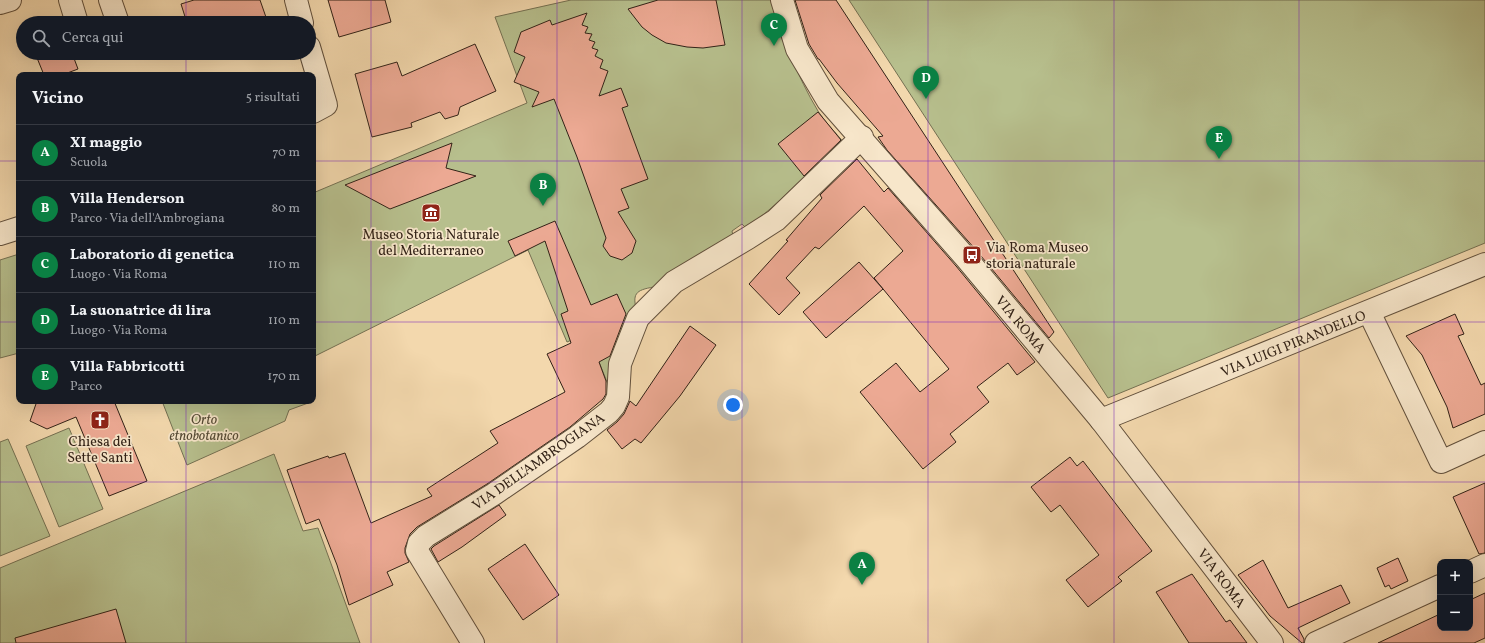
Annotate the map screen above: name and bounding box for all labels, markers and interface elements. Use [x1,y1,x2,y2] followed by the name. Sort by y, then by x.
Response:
[761,13,787,46] pin: C
[16,16,316,60] search box
[30,27,52,49] icon: search
[62,28,124,49] text: Cerca qui
[913,66,939,99] pin: D
[32,87,83,110] text: Vicino
[246,89,300,107] text: 5 risultati
[1206,126,1232,159] pin: E
[70,133,142,154] text: XI maggio
[40,144,50,162] text: A
[272,144,300,162] text: 70 m
[70,154,107,172] text: Scuola
[530,173,556,206] pin: B
[70,189,185,210] text: Villa Henderson
[41,200,49,218] text: B
[271,200,300,218] text: 80 m
[420,202,442,224] museum icon: Museo Storia Naturale del Mediterraneo
[70,210,225,228] text: Parco · Via dell'Ambrogiana
[363,226,500,261] place label: Museo Storia Naturale del Mediterraneo
[986,239,1089,274] place label: Via Roma Museo storia naturale
[961,244,983,266] bus stop icon: Via Roma Museo storia naturale
[70,245,234,266] text: Laboratorio di genetica
[41,256,49,274] text: C
[268,256,300,274] text: 110 m
[70,266,167,284] text: Luogo · Via Roma
[990,292,1050,358] street label: VIA ROMA
[70,301,211,322] text: La suonatrice di lira
[1218,307,1369,382] street label: VIA LUIGI PIRANDELLO
[40,312,50,330] text: D
[268,312,300,330] text: 110 m
[70,322,167,340] text: Luogo · Via Roma
[70,357,185,378] text: Villa Fabbricotti
[41,368,49,386] text: E
[267,368,300,386] text: 170 m
[70,378,102,396] text: Parco
[723,395,743,415] your location
[89,409,111,431] church icon: Chiesa dei Sette Santi
[469,409,609,515] street label: VIA DELL'AMBROGIANA
[169,411,239,446] park label: Orto etnobotanico
[67,433,133,468] place label: Chiesa dei Sette Santi
[1192,545,1250,613] street label: VIA ROMA
[849,552,875,585] pin: A
[1437,559,1473,631] map controls
[1437,559,1473,595] button: +
[1437,595,1473,631] button: −

